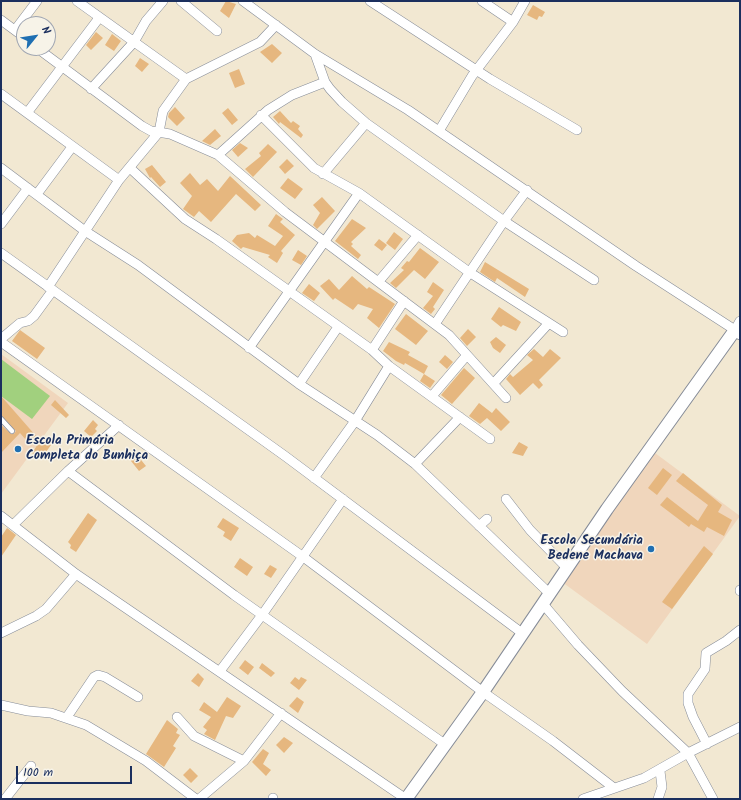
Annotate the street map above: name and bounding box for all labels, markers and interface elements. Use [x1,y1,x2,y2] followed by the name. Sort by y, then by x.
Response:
[16,16,56,56] north arrow
[36,23,55,38] text: N
[26,434,148,465] place label: Escola Primária Completa do Bunhiça
[13,444,23,454] marker: Escola Primária Completa do Bunhiça
[541,534,643,565] place label: Escola Secundária Bedene Machava
[646,544,656,554] marker: Escola Secundária Bedene Machava
[18,758,134,784] scale bar
[23,763,53,782] text: 100 m

